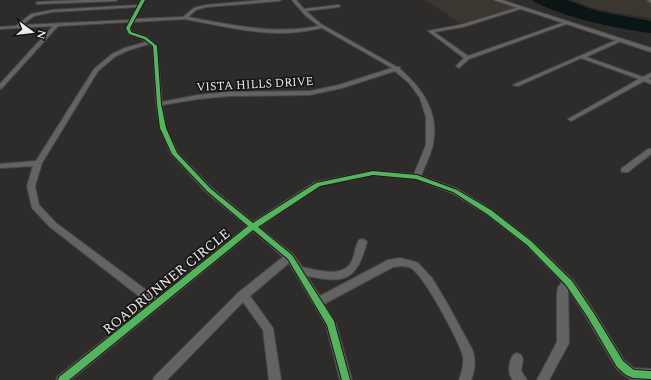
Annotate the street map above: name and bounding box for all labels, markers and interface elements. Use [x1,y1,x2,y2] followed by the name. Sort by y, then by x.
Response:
[12,12,52,52] north arrow
[32,28,51,41] text: N
[196,72,314,97] street label: VISTA HILLS DRIVE
[98,223,235,339] street label: ROADRUNNER CIRCLE

